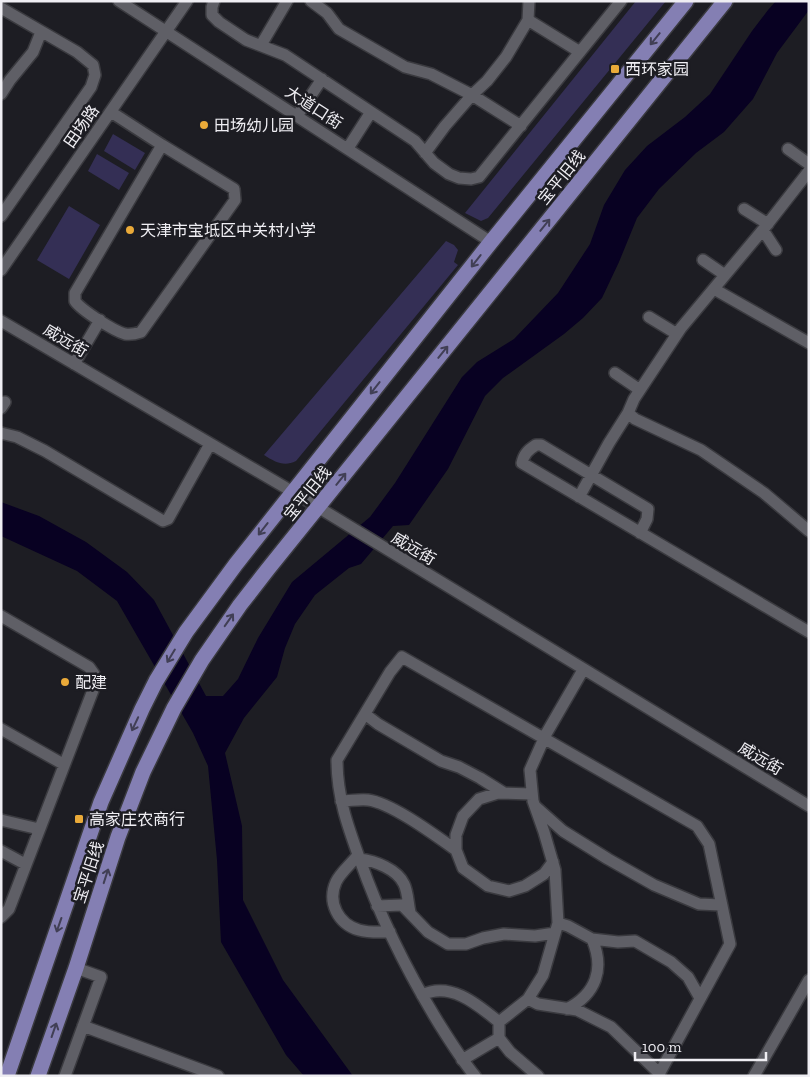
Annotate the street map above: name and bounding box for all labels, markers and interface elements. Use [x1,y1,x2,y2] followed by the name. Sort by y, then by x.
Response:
[650,32,661,45] one-way arrow
[625,60,689,79] place label: 西环家园
[609,63,621,75] marker: 西环家园
[282,82,346,133] street label: 大道口街
[60,101,103,151] street label: 田场路
[214,116,294,135] place label: 田场幼儿园
[198,119,210,131] marker: 田场幼儿园
[534,146,589,208] street label: 宝平旧线
[539,219,550,232] one-way arrow
[140,221,316,240] place label: 天津市宝坻区中关村小学
[124,224,136,236] marker: 天津市宝坻区中关村小学
[470,254,481,267] one-way arrow
[40,320,91,361] street label: 威远街
[437,346,448,359] one-way arrow
[370,381,380,395] one-way arrow
[280,462,335,524] street label: 宝平旧线
[336,472,347,485] one-way arrow
[258,522,269,535] one-way arrow
[388,528,439,569] street label: 威远街
[224,613,234,627] one-way arrow
[166,649,176,663] one-way arrow
[75,673,107,692] place label: 配建
[59,676,71,688] marker: 配建
[130,716,139,731] one-way arrow
[735,738,786,779] street label: 威远街
[89,810,185,829] place label: 高家庄农商行
[73,813,85,825] marker: 高家庄农商行
[70,839,107,906] street label: 宝平旧线
[101,868,111,884] one-way arrow
[54,917,63,933] one-way arrow
[50,1022,60,1038] one-way arrow
[635,1030,766,1062] scale bar
[642,1038,681,1056] text: 100 m

